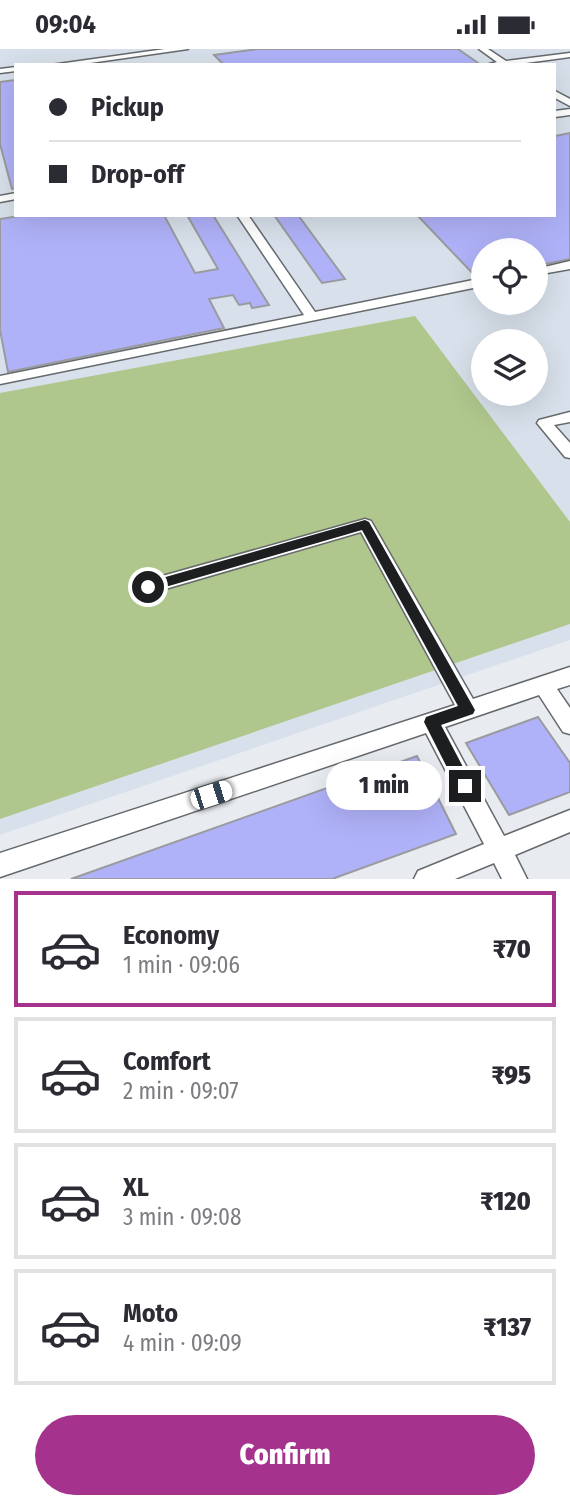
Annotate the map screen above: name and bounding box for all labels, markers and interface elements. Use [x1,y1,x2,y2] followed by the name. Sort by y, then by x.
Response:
[35,9,96,40] text: 09:04
[91,92,164,123] text: Pickup
[91,159,184,190] text: Drop-off
[471,238,548,406] map controls
[471,238,548,315] button: locate
[471,329,548,406] button: layers
[132,571,164,603] route start
[325,761,440,811] callout: 1 min
[449,770,481,802] route end
[359,771,409,799] text: 1 min
[188,779,235,811] car
[39,918,102,981] icon: car
[123,920,219,951] text: Economy
[493,934,531,965] text: ₹70
[123,951,240,979] text: 1 min · 09:06
[39,1044,102,1107] icon: car
[123,1046,211,1077] text: Comfort
[491,1060,531,1091] text: ₹95
[123,1077,239,1105] text: 2 min · 09:07
[39,1170,102,1233] icon: car
[123,1172,149,1203] text: XL
[480,1186,531,1217] text: ₹120
[123,1203,241,1231] text: 3 min · 09:08
[39,1296,102,1359] icon: car
[123,1298,178,1329] text: Moto
[483,1312,531,1343] text: ₹137
[123,1329,242,1357] text: 4 min · 09:09
[35,1415,535,1495] button: Confirm

